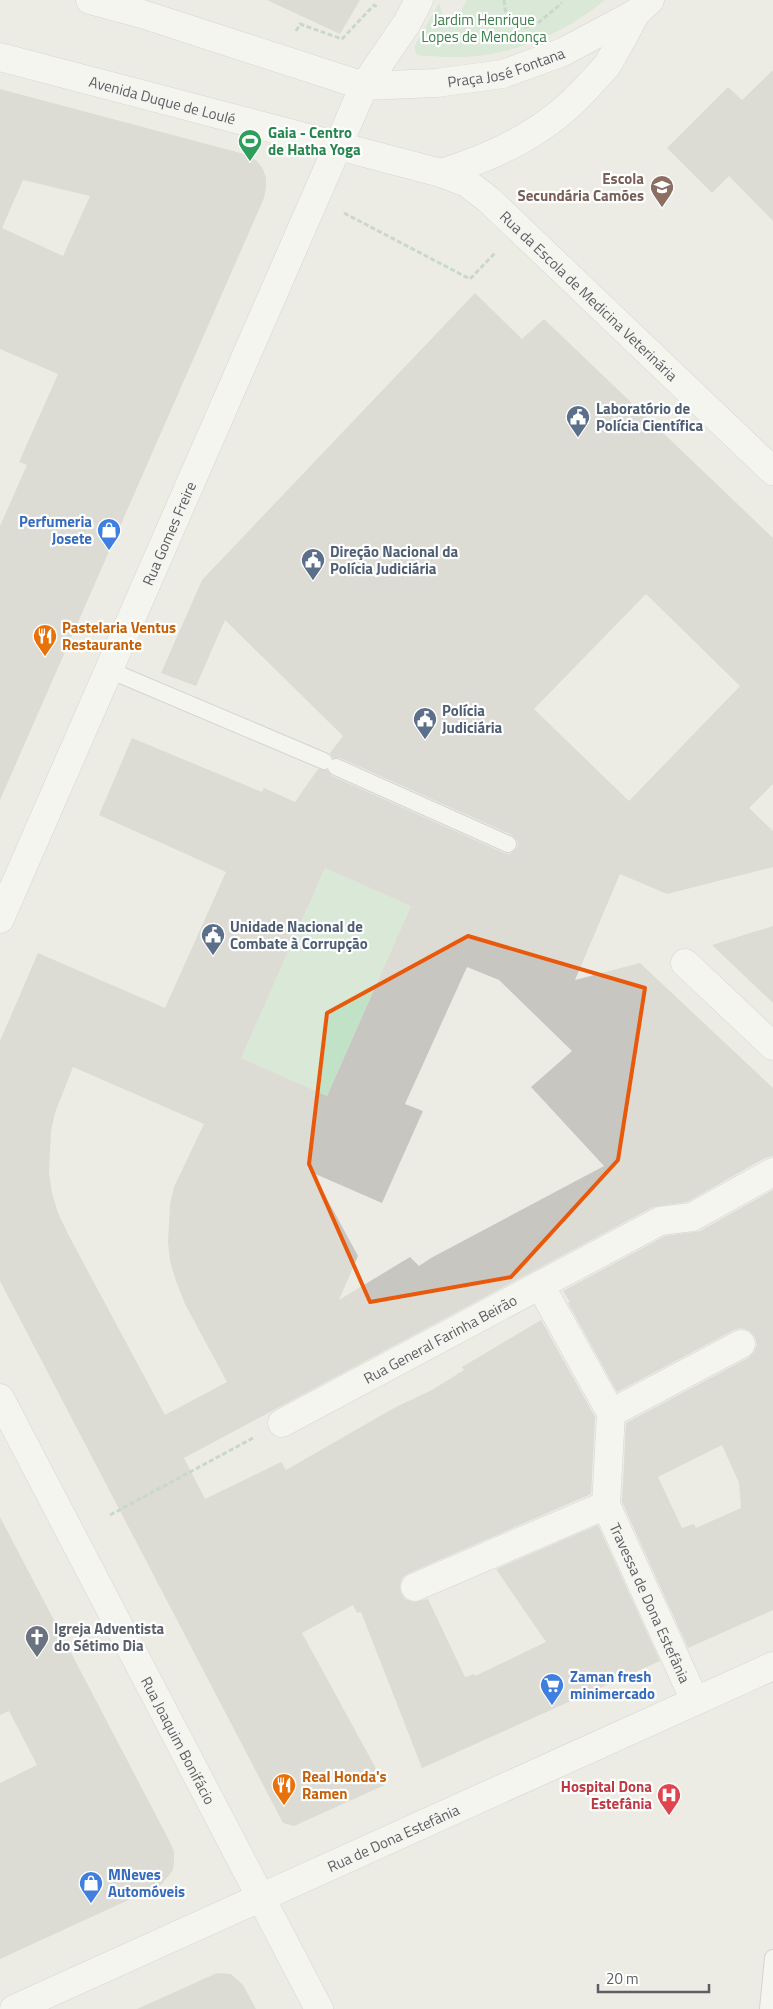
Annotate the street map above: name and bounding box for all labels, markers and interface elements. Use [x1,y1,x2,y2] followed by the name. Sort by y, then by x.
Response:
[421,8,547,48] park label: Jardim Henrique Lopes de Mendonça
[446,41,568,93] street label: Praça José Fontana
[87,69,238,130] street label: Avenida Duque de Loulé
[268,121,361,161] place label: Gaia - Centro de Hatha Yoga
[237,128,263,162] sports icon: Gaia - Centro de Hatha Yoga
[517,167,644,207] place label: Escola Secundária Camões
[649,174,675,208] school or university icon: Escola Secundária Camões
[495,205,684,386] street label: Rua da Escola de Medicina Veterinária
[596,397,703,437] place label: Laboratório de Polícia Científica
[565,404,591,438] public building icon: Laboratório de Polícia Científica
[136,477,201,589] street label: Rua Gomes Freire
[19,510,92,550] place label: Perfumeria Josete
[96,517,122,551] shop icon: Perfumeria Josete
[330,540,458,580] place label: Direção Nacional da Polícia Judiciária
[300,547,326,581] public building icon: Direção Nacional da Polícia Judiciária
[62,616,176,656] place label: Pastelaria Ventus Restaurante
[32,623,58,657] restaurant icon: Pastelaria Ventus Restaurante
[442,699,503,739] place label: Polícia Judiciária
[412,706,438,740] public building icon: Polícia Judiciária
[230,915,368,955] place label: Unidade Nacional de Combate à Corrupção
[200,922,226,956] public building icon: Unidade Nacional de Combate à Corrupção
[359,1288,521,1389] street label: Rua General Farinha Beirão
[604,1519,697,1687] street label: Travessa de Dona Estefânia
[54,1617,165,1657] place label: Igreja Adventista do Sétimo Dia
[24,1624,50,1658] church icon: Igreja Adventista do Sétimo Dia
[570,1665,655,1705] place label: Zaman fresh minimercado
[136,1672,222,1808] street label: Rua Joaquim Bonifácio
[539,1672,565,1706] supermarket icon: Zaman fresh minimercado
[302,1765,387,1805] place label: Real Honda's Ramen
[271,1772,297,1806] restaurant icon: Real Honda's Ramen
[561,1775,652,1815] place label: Hospital Dona Estefânia
[656,1782,682,1816] hospital icon: Hospital Dona Estefânia
[323,1798,463,1878] street label: Rua de Dona Estefânia
[108,1863,185,1903] place label: MNeves Automóveis
[78,1870,104,1904] shop icon: MNeves Automóveis
[598,1962,709,1994] scale bar
[606,1967,639,1990] text: 20 m

